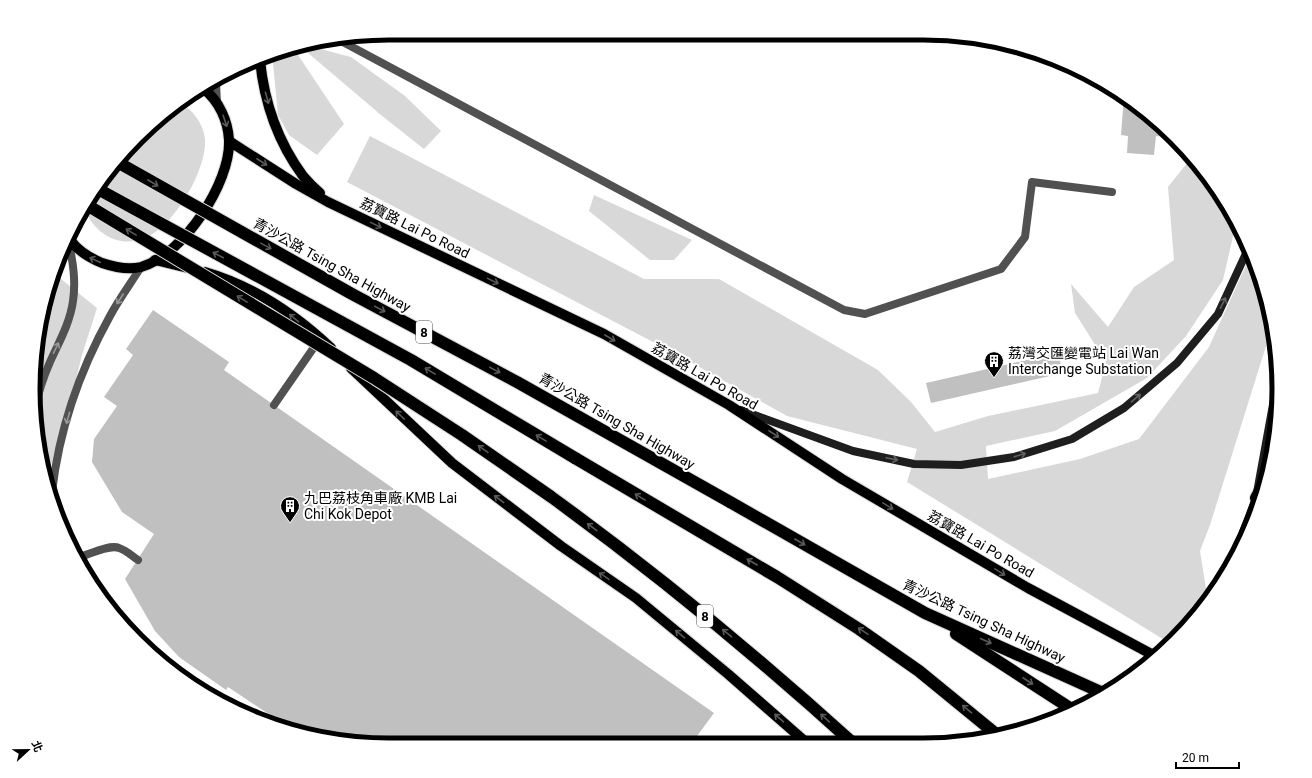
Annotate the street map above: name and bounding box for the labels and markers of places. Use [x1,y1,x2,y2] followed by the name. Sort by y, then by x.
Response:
[1008,345,1159,377] place label: 荔灣交匯變電站 Lai Wan Interchange Substation
[983,350,1005,378] building icon: 荔灣交匯變電站 Lai Wan Interchange Substation
[304,490,457,522] place label: 九巴荔枝角車廠 KMB Lai Chi Kok Depot
[279,495,301,523] building icon: 九巴荔枝角車廠 KMB Lai Chi Kok Depot

